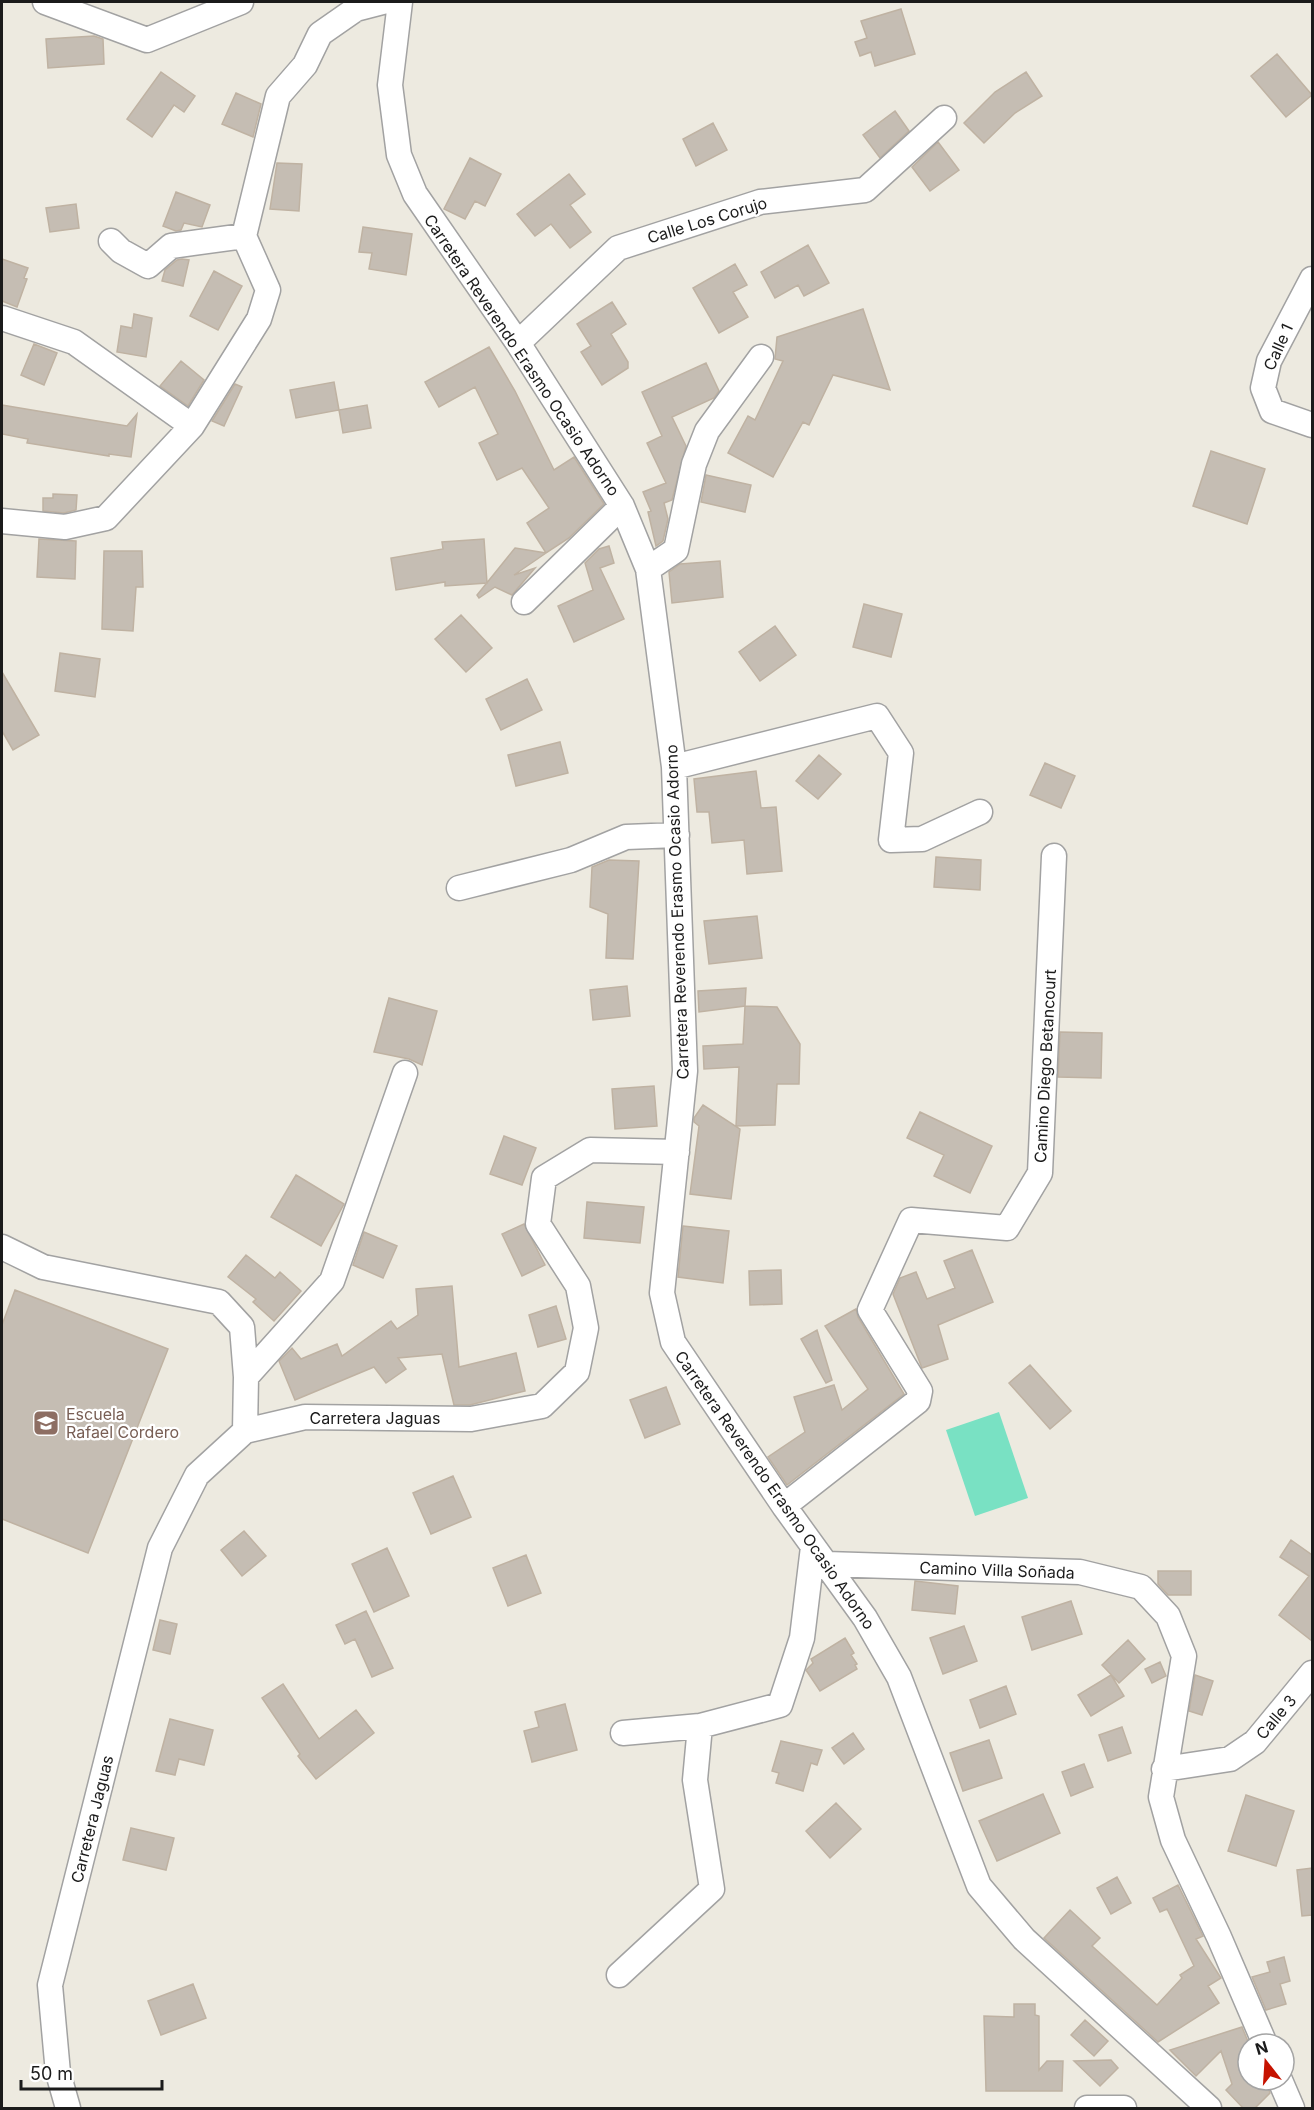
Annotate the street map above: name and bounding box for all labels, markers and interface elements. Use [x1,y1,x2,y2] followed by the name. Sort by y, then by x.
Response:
[645,192,769,248] street label: Calle Los Corujo
[420,210,624,500] street label: Carretera Reverendo Erasmo Ocasio Adorno
[1259,321,1297,373] street label: Calle 1
[661,744,693,1080] street label: Carretera Reverendo Erasmo Ocasio Adorno
[1030,969,1060,1163] street label: Camino Diego Betancourt
[671,1347,879,1633] street label: Carretera Reverendo Erasmo Ocasio Adorno
[66,1404,179,1442] place label: Escuela Rafael Cordero
[31,1408,61,1438] school or university icon: Escuela Rafael Cordero
[310,1408,440,1428] street label: Carretera Jaguas
[919,1557,1075,1583] street label: Camino Villa Soñada
[1252,1691,1300,1743] street label: Calle 3
[66,1753,118,1885] street label: Carretera Jaguas
[1236,2032,1296,2092] north arrow
[1253,2036,1270,2059] text: N
[21,2053,162,2091] scale bar
[30,2063,73,2084] text: 50 m

